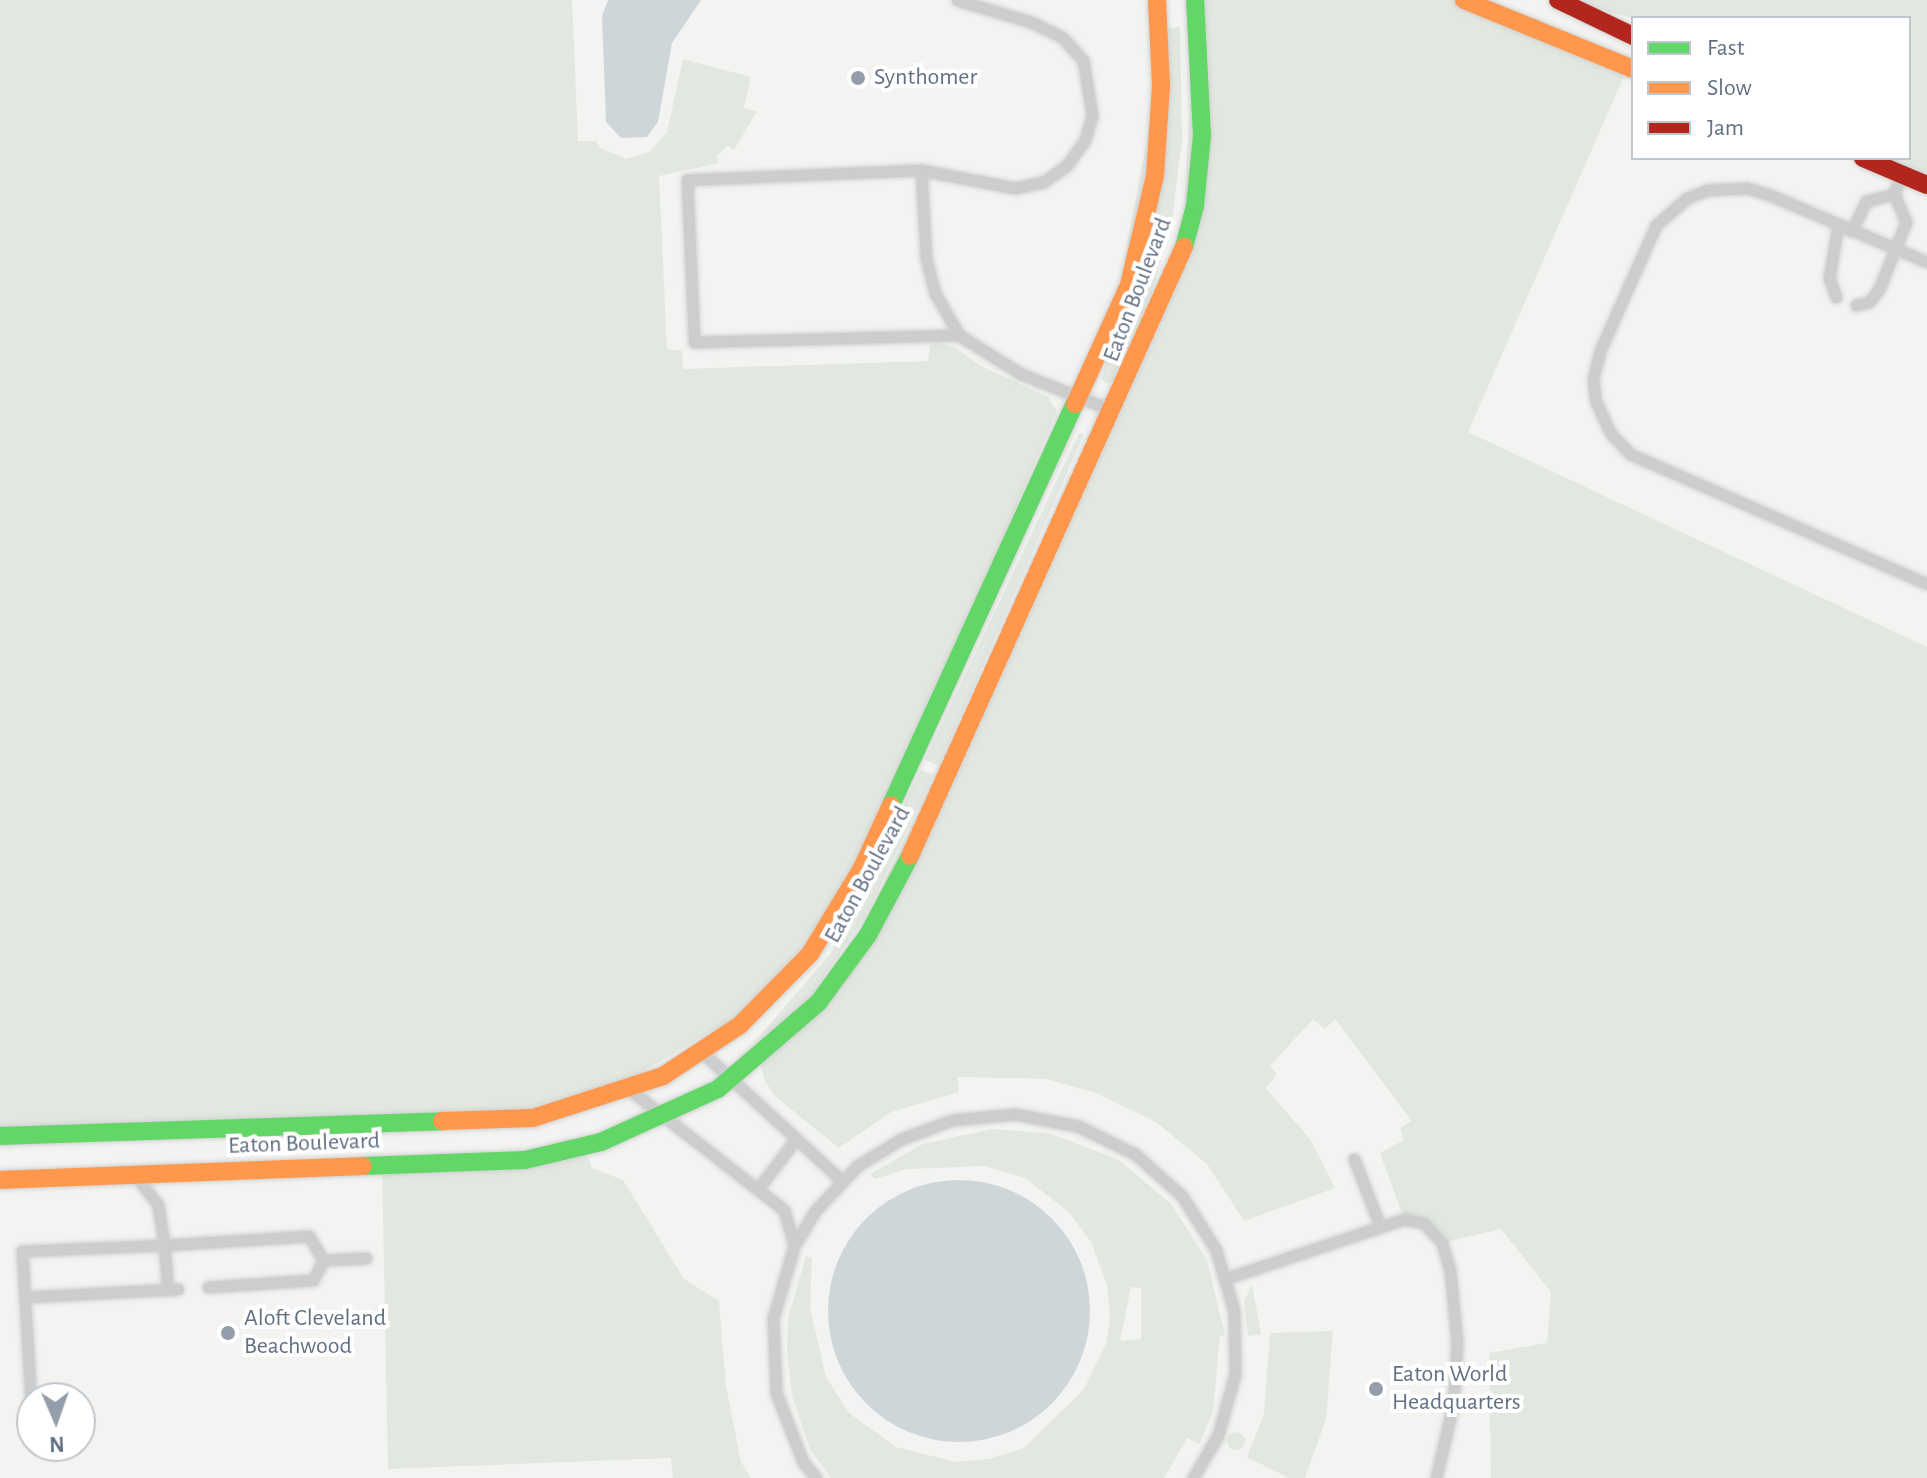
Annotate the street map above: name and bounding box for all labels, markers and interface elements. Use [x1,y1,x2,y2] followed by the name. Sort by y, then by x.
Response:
[1631,16,1911,160] legend
[1707,36,1744,60] text: Fast
[874,64,977,92] place label: Synthomer
[849,69,867,87] marker: Synthomer
[1707,76,1752,100] text: Slow
[1707,116,1744,140] text: Jam
[1097,214,1179,366] street label: Eaton Boulevard
[819,802,917,948] street label: Eaton Boulevard
[228,1127,380,1161] street label: Eaton Boulevard
[244,1305,386,1361] place label: Aloft Cleveland Beachwood
[219,1324,237,1342] marker: Aloft Cleveland Beachwood
[1392,1361,1521,1417] place label: Eaton World Headquarters
[1367,1380,1385,1398] marker: Eaton World Headquarters
[16,1382,96,1462] north arrow
[49,1433,65,1455] text: N

